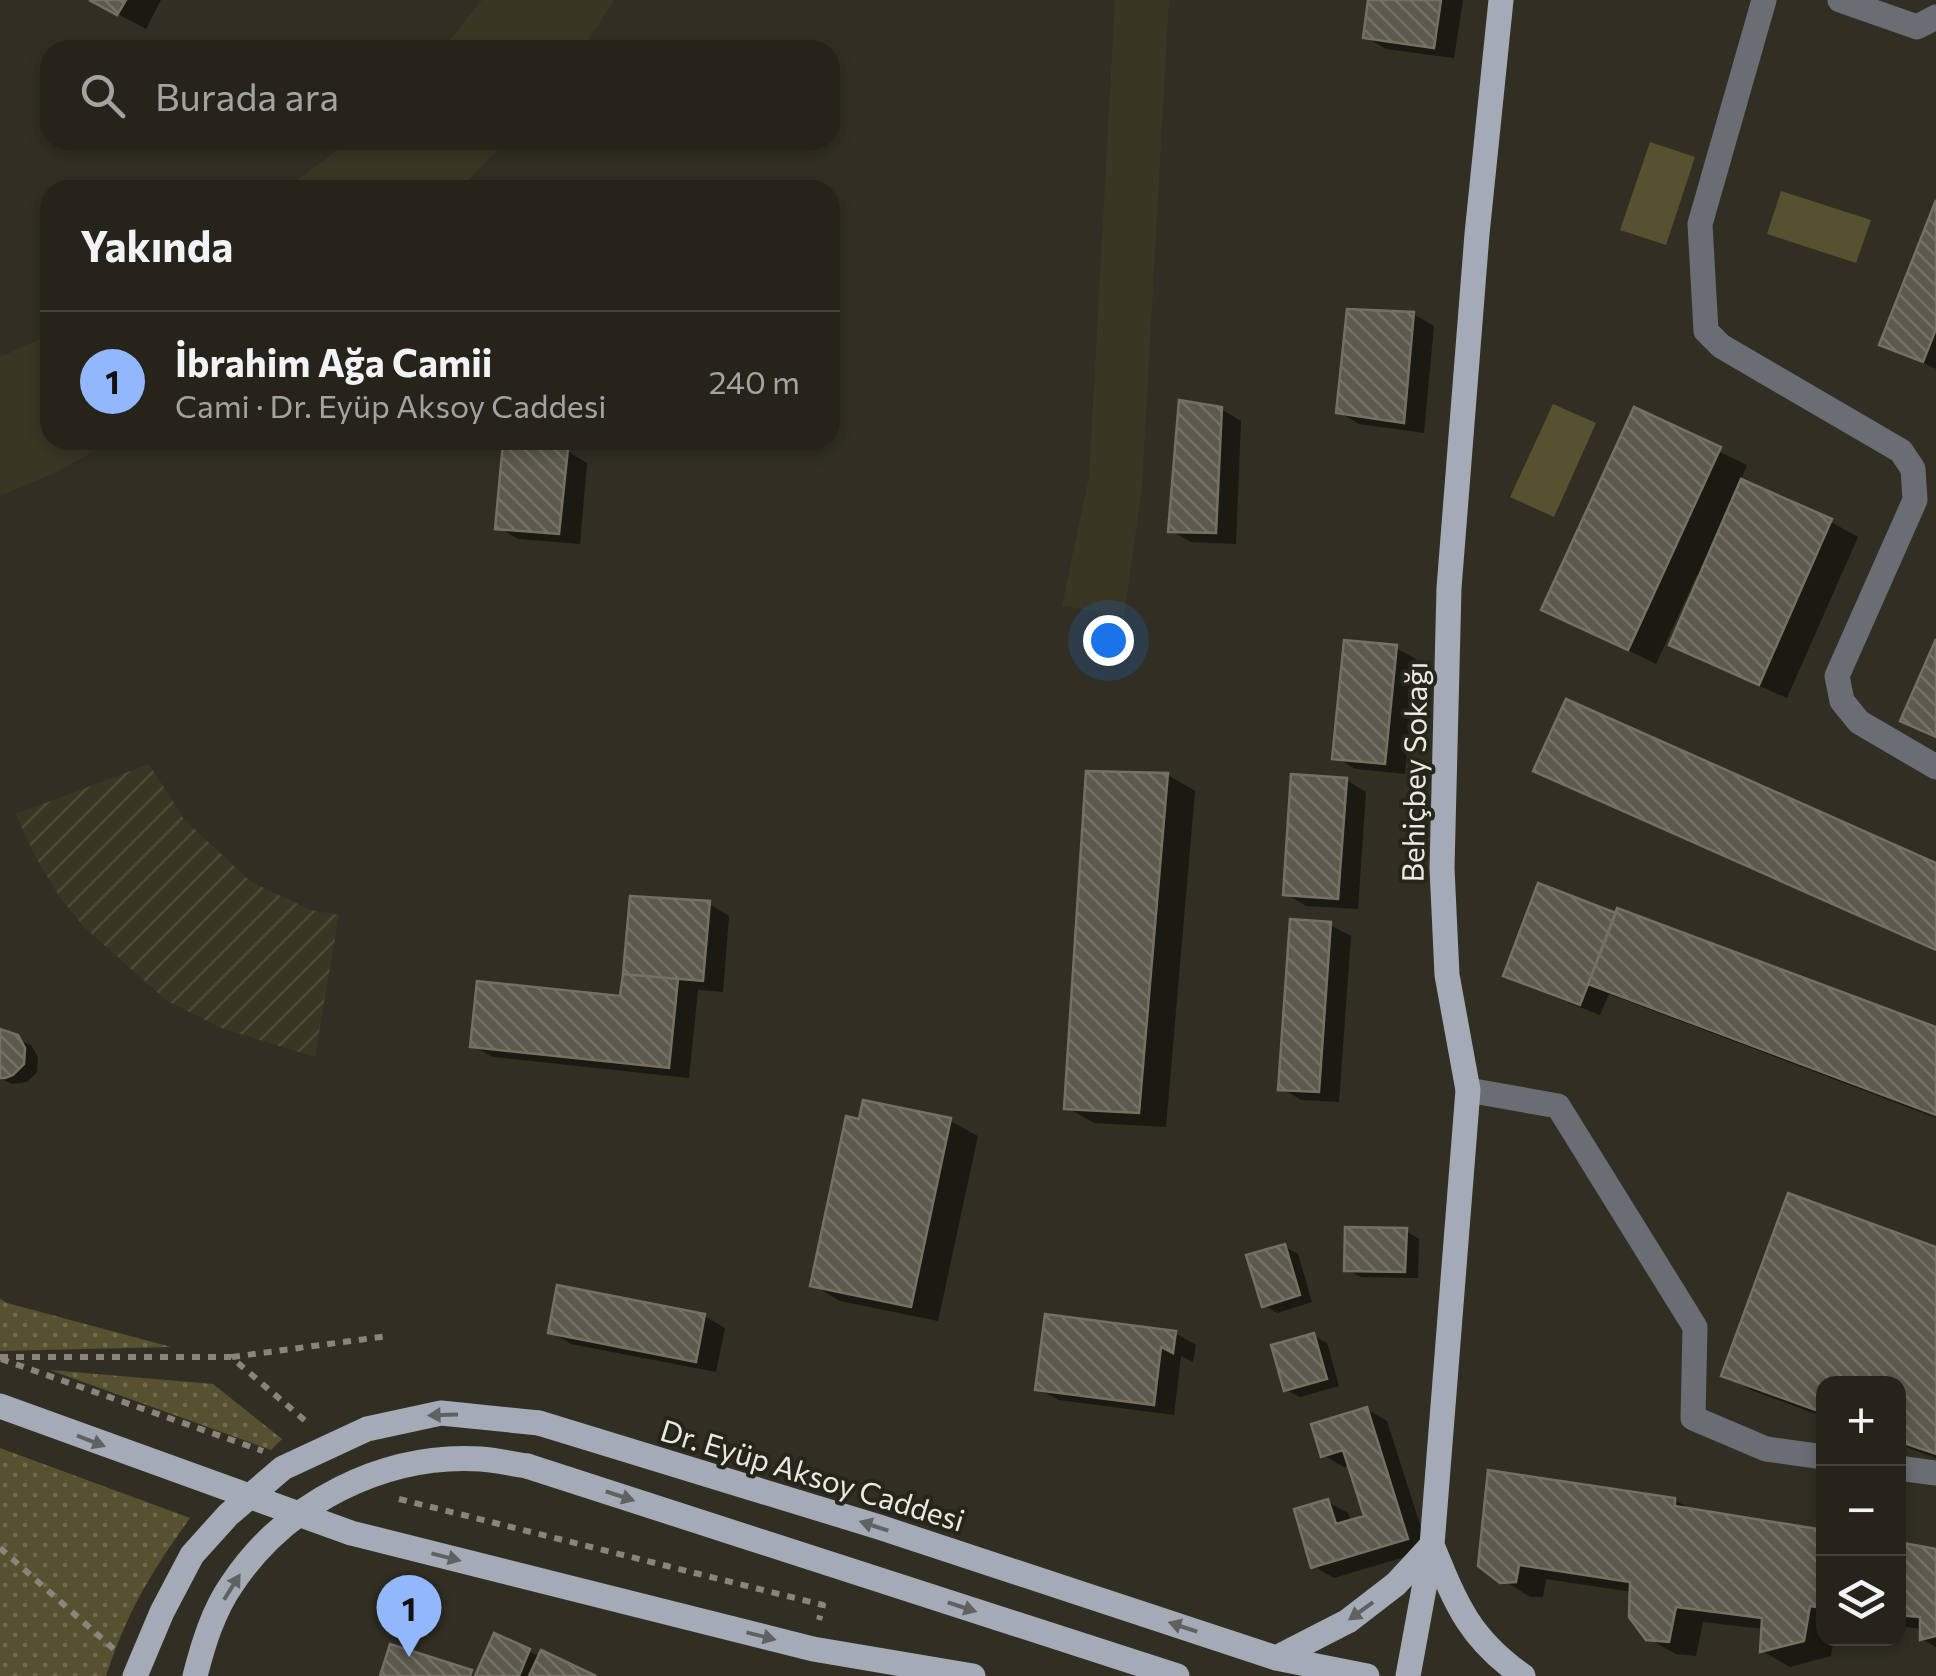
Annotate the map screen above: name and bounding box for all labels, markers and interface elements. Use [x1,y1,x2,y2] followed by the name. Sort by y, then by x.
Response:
[40,40,840,150] search box
[75,68,130,123] icon: search
[155,72,339,119] text: Burada ara
[80,219,233,271] text: Yakında
[175,338,492,385] text: İbrahim Ağa Camii
[105,361,120,401] text: 1
[709,361,800,401] text: 240 m
[175,385,607,425] text: Cami · Dr. Eyüp Aksoy Caddesi
[1083,615,1134,666] your location
[1393,661,1433,883] street label: Behiçbey Sokağı
[1816,1376,1906,1646] map controls
[1816,1376,1906,1466] button: +
[426,1408,458,1424] one-way arrow
[657,1410,969,1538] street label: Dr. Eyüp Aksoy Caddesi
[76,1434,106,1449] one-way arrow
[1816,1466,1906,1556] button: −
[605,1489,635,1504] one-way arrow
[859,1518,889,1533] one-way arrow
[431,1550,462,1565] one-way arrow
[1816,1556,1906,1646] button: layers
[222,1573,241,1600] one-way arrow
[376,1574,442,1657] pin: 1
[948,1600,978,1615] one-way arrow
[1348,1601,1375,1621] one-way arrow
[1168,1619,1198,1634] one-way arrow
[746,1628,777,1644] one-way arrow

